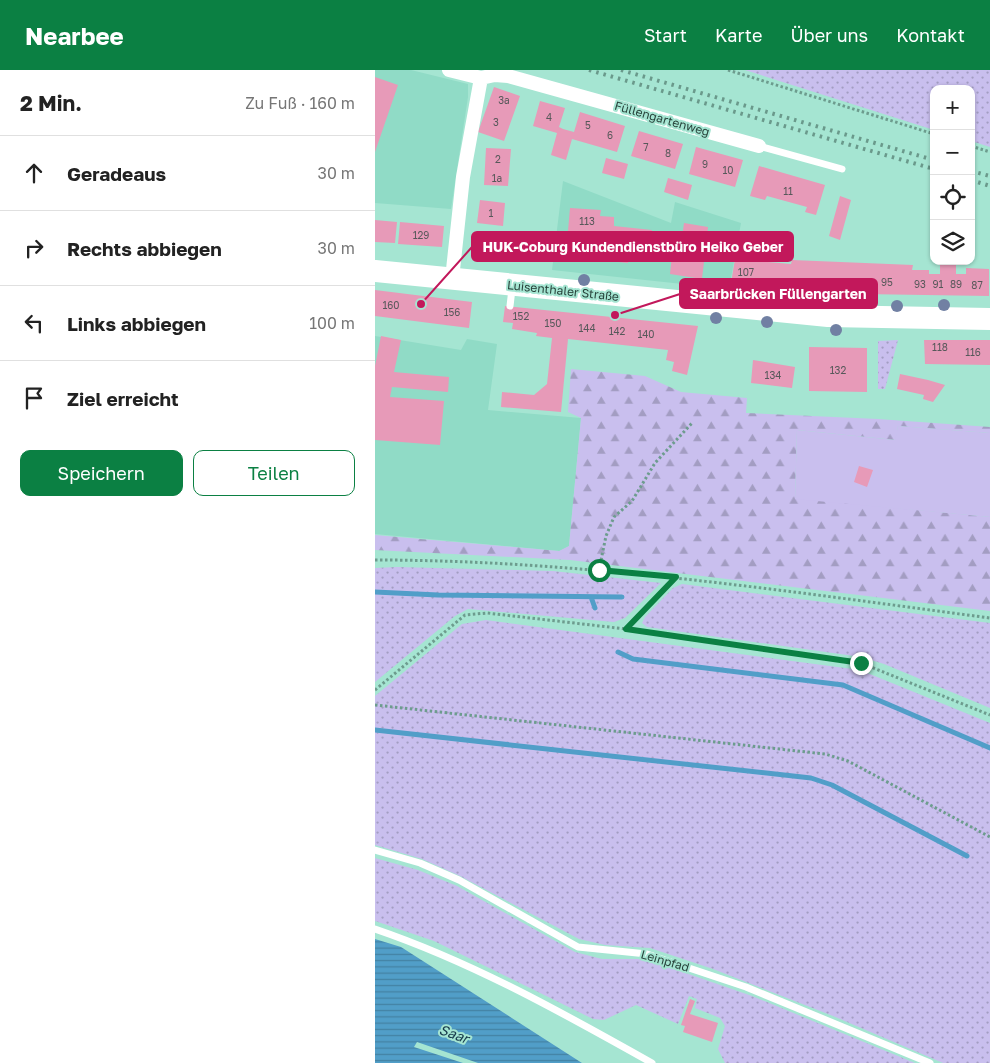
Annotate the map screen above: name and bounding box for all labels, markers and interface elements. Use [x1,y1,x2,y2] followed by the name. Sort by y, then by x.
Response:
[25,21,124,50] text: Nearbee
[644,24,687,46] text: Start
[715,24,762,46] text: Karte
[790,24,868,46] text: Über uns
[896,24,965,46] text: Kontakt
[930,85,975,265] map controls
[930,85,975,130] button: +
[20,90,82,116] text: 2 Min.
[245,93,355,113] text: Zu Fuß · 160 m
[498,94,510,106] house number: 3a
[613,98,711,139] street label: Füllengartenweg
[546,111,552,123] house number: 4
[493,116,499,128] house number: 3
[585,119,591,131] house number: 5
[607,129,613,141] house number: 6
[930,130,975,175] button: −
[643,141,649,153] house number: 7
[665,147,671,159] house number: 8
[495,153,501,165] house number: 2
[702,158,708,170] house number: 9
[20,159,48,187] icon: ahead
[67,162,166,185] text: Geradeaus
[318,163,355,183] text: 30 m
[722,164,734,176] house number: 10
[492,172,502,184] house number: 1a
[930,175,975,220] button: locate
[783,185,793,197] house number: 11
[489,207,494,219] house number: 1
[579,215,595,227] house number: 113
[930,220,975,265] button: layers
[413,229,429,241] house number: 129
[472,232,793,261] callout: HUK-Coburg Kundendienstbüro Heiko Geber
[20,234,48,262] icon: right
[67,237,222,260] text: Rechts abbiegen
[318,238,355,258] text: 30 m
[482,238,784,255] text: HUK-Coburg Kundendienstbüro Heiko Geber
[738,266,754,278] house number: 107
[881,276,893,288] house number: 95
[506,277,620,304] street label: Luisenthaler Straße
[914,278,926,290] house number: 93
[933,278,944,290] house number: 91
[950,278,962,290] house number: 89
[680,279,877,308] callout: Saarbrücken Füllengarten
[971,279,983,291] house number: 87
[689,285,867,302] text: Saarbrücken Füllengarten
[382,299,400,311] house number: 160
[444,306,460,318] house number: 156
[20,309,48,337] icon: left
[513,310,529,322] house number: 152
[67,312,206,335] text: Links abbiegen
[309,313,355,333] text: 100 m
[545,317,561,329] house number: 150
[578,322,596,334] house number: 144
[609,325,626,337] house number: 142
[637,328,655,340] house number: 140
[932,341,948,353] house number: 118
[965,346,981,358] house number: 116
[830,364,846,376] house number: 132
[765,369,781,381] house number: 134
[20,384,48,412] icon: arrive
[67,387,179,410] text: Ziel erreicht
[20,450,183,496] button: Speichern
[193,450,355,496] button: Teilen
[588,559,611,582] route start
[850,652,873,675] route end
[639,946,691,975] street label: Leinpfad
[437,1020,474,1048] water label: Saar

